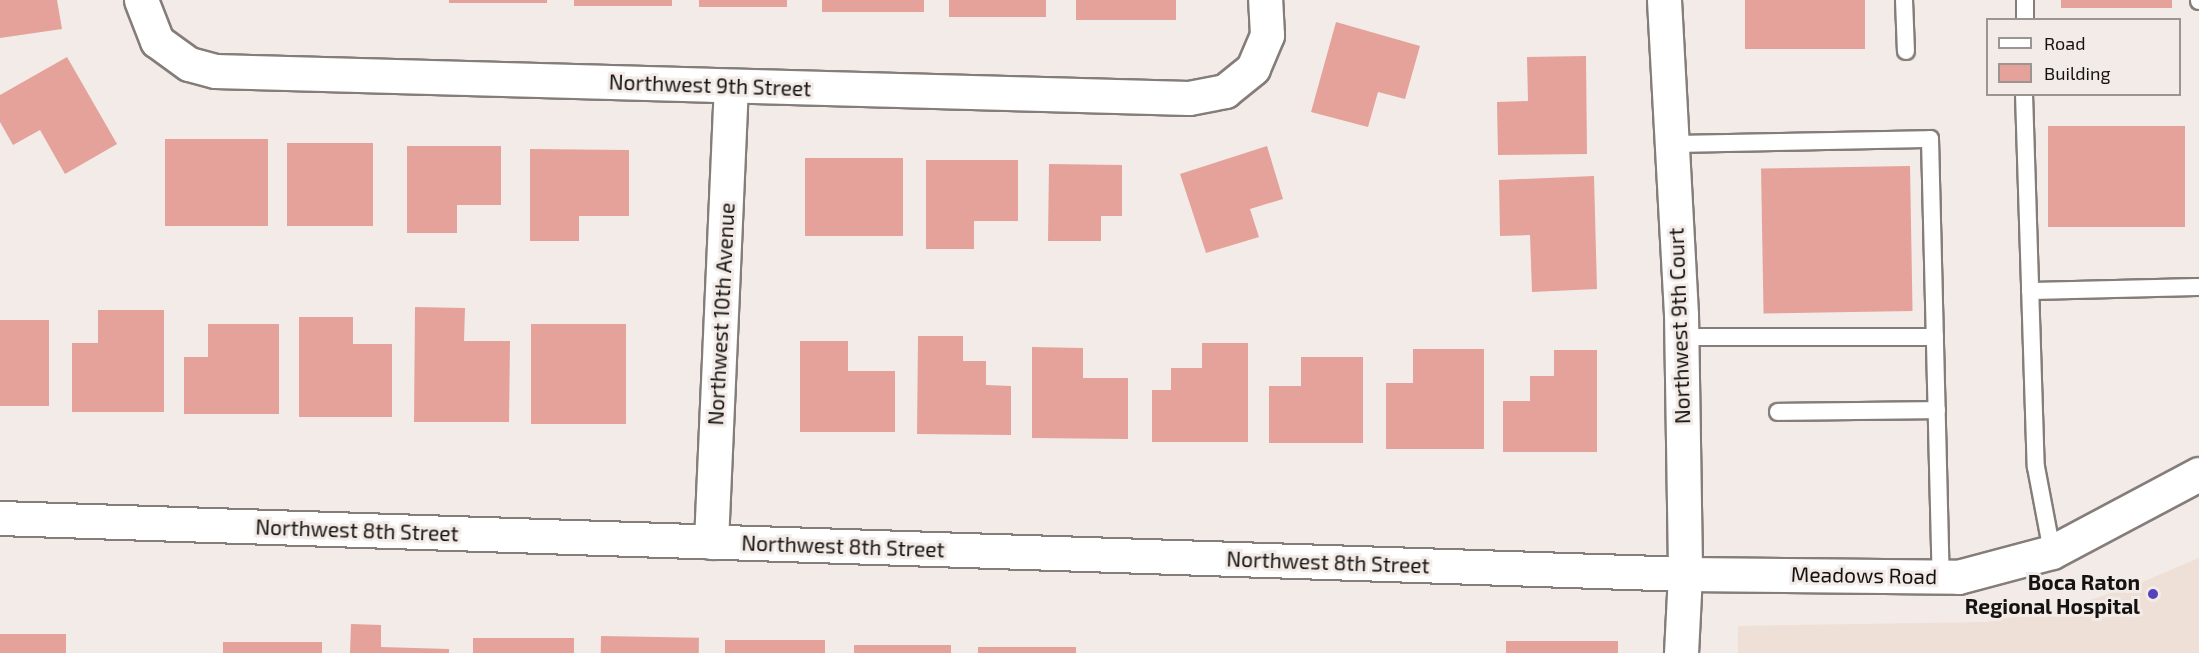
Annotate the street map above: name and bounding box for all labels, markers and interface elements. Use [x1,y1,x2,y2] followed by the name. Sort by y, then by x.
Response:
[1986,18,2181,96] legend
[2044,32,2085,54] text: Road
[2044,62,2111,84] text: Building
[608,69,812,101] street label: Northwest 9th Street
[703,202,739,426] street label: Northwest 10th Avenue
[1663,227,1695,425] street label: Northwest 9th Court
[255,514,459,546] street label: Northwest 8th Street
[741,530,945,562] street label: Northwest 8th Street
[1226,546,1430,578] street label: Northwest 8th Street
[1791,561,1937,589] street label: Meadows Road
[1964,569,2140,619] place label: Boca Raton Regional Hospital
[2144,585,2162,603] marker: Boca Raton Regional Hospital

